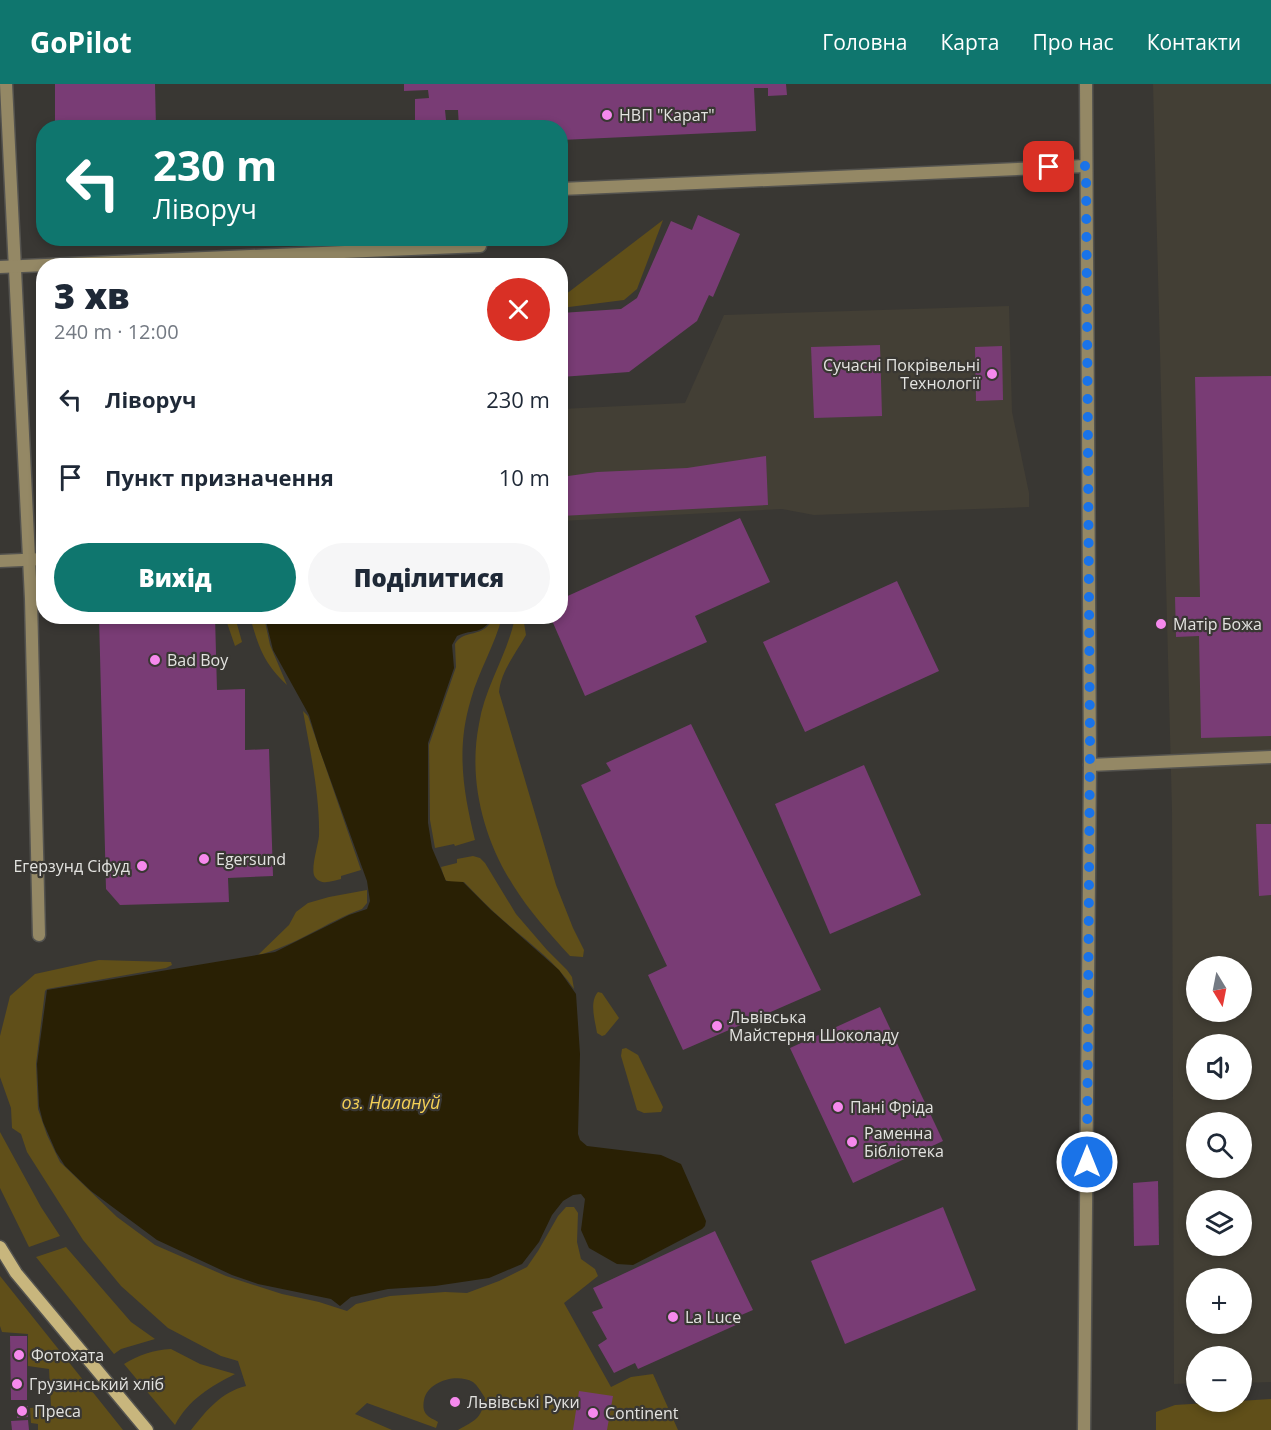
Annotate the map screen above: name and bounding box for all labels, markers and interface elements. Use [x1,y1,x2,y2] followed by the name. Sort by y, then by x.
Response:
[30,23,132,61] text: GoPilot
[822,28,907,56] text: Головна
[940,28,999,56] text: Карта
[1032,28,1114,56] text: Про нас
[1147,28,1241,56] text: Контакти
[619,104,715,126] place label: НВП "Карат"
[600,108,614,122] marker: НВП "Карат"
[153,136,277,193] text: 230 m
[1023,141,1074,192] pin
[54,144,132,222] icon: left
[1032,150,1065,183] icon: arrive
[153,190,257,227] text: Ліворуч
[54,271,130,320] text: 3 хв
[487,278,550,341] button: close
[54,318,179,345] text: 240 m · 12:00
[823,354,981,394] place label: Сучасні Покрівельні Технології
[985,367,999,381] marker: Сучасні Покрівельні Технології
[54,383,87,416] icon: left
[105,384,196,414] text: Ліворуч
[486,384,550,414] text: 230 m
[54,461,87,494] icon: arrive
[105,462,334,492] text: Пункт призначення
[499,462,550,492] text: 10 m
[54,543,296,612] button: Вихід
[308,543,550,612] button: Поділитися
[1173,613,1262,635] place label: Матір Божа
[1154,617,1168,631] marker: Матір Божа
[167,649,229,671] place label: Bad Boy
[148,653,162,667] marker: Bad Boy
[216,848,286,870] place label: Egersund
[197,852,211,866] marker: Egersund
[13,855,130,877] place label: Егерзунд Сіфуд
[135,859,149,873] marker: Егерзунд Сіфуд
[1186,956,1252,1022] north arrow
[1186,956,1252,1412] map controls
[729,1006,900,1046] place label: Львівська Майстерня Шоколаду
[710,1019,724,1033] marker: Львівська Майстерня Шоколаду
[1186,1034,1252,1100] button: sound
[342,1090,441,1114] water label: оз. Налануй
[850,1096,934,1118] place label: Пані Фріда
[831,1100,845,1114] marker: Пані Фріда
[1186,1112,1252,1178] button: search
[864,1122,944,1162] place label: Раменна Бібліотека
[1055,1130,1119,1194] position arrow
[845,1135,859,1149] marker: Раменна Бібліотека
[1186,1190,1252,1256] button: layers
[1186,1268,1252,1334] button: +
[685,1306,741,1328] place label: La Luce
[666,1310,680,1324] marker: La Luce
[31,1344,104,1366] place label: Фотохата
[1186,1346,1252,1412] button: −
[12,1348,26,1362] marker: Фотохата
[29,1373,164,1395] place label: Грузинський хліб
[10,1377,24,1391] marker: Грузинський хліб
[467,1391,580,1413] place label: Львівські Руки
[448,1395,462,1409] marker: Львівські Руки
[34,1400,81,1422] place label: Преса
[605,1402,679,1424] place label: Continent
[15,1404,29,1418] marker: Преса
[586,1406,600,1420] marker: Continent

